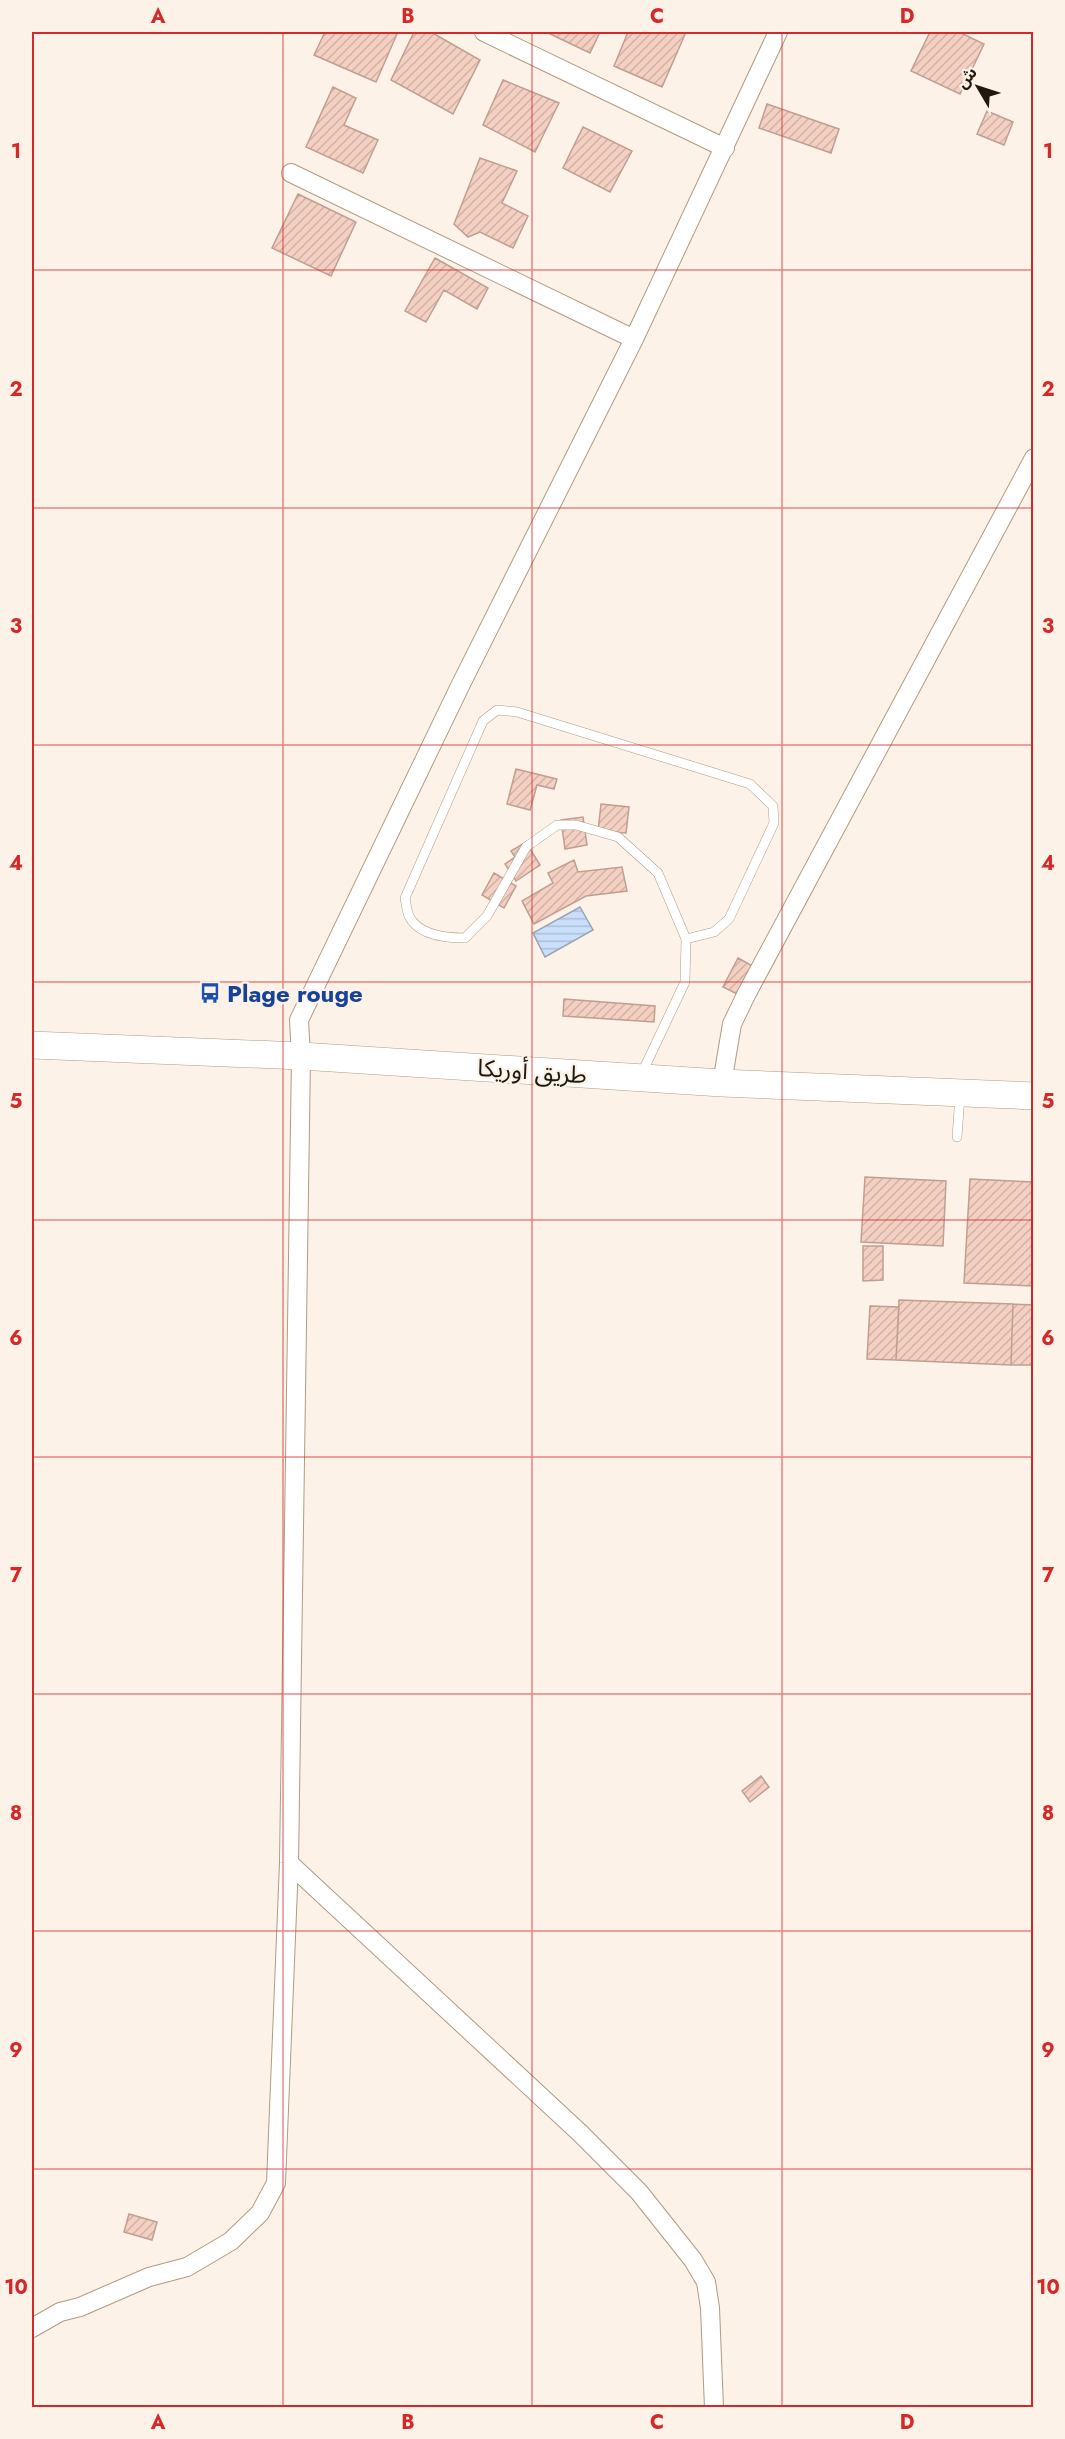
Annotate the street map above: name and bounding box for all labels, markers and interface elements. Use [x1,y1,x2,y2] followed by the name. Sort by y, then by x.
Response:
[150,2,166,31] text: A
[401,2,415,31] text: B
[650,2,664,31] text: C
[900,2,914,31] text: D
[948,57,1008,117] north arrow
[951,62,983,94] text: ش
[11,137,21,166] text: 1
[1043,137,1053,166] text: 1
[9,375,23,404] text: 2
[1041,375,1055,404] text: 2
[10,612,22,641] text: 3
[1042,612,1054,641] text: 3
[9,849,23,878] text: 4
[1041,849,1055,878] text: 4
[227,976,363,1011] place label: Plage rouge
[198,981,222,1005] bus stop icon: Plage rouge
[476,1050,588,1092] street label: طريق أوريكا
[10,1087,23,1116] text: 5
[1042,1087,1055,1116] text: 5
[9,1324,23,1353] text: 6
[1041,1324,1055,1353] text: 6
[10,1561,23,1590] text: 7
[1042,1561,1055,1590] text: 7
[10,1799,22,1828] text: 8
[1042,1799,1054,1828] text: 8
[9,2036,23,2065] text: 9
[1041,2036,1055,2065] text: 9
[4,2273,28,2302] text: 10
[1036,2273,1060,2302] text: 10
[150,2408,166,2437] text: A
[401,2408,415,2437] text: B
[650,2408,664,2437] text: C
[900,2408,914,2437] text: D

